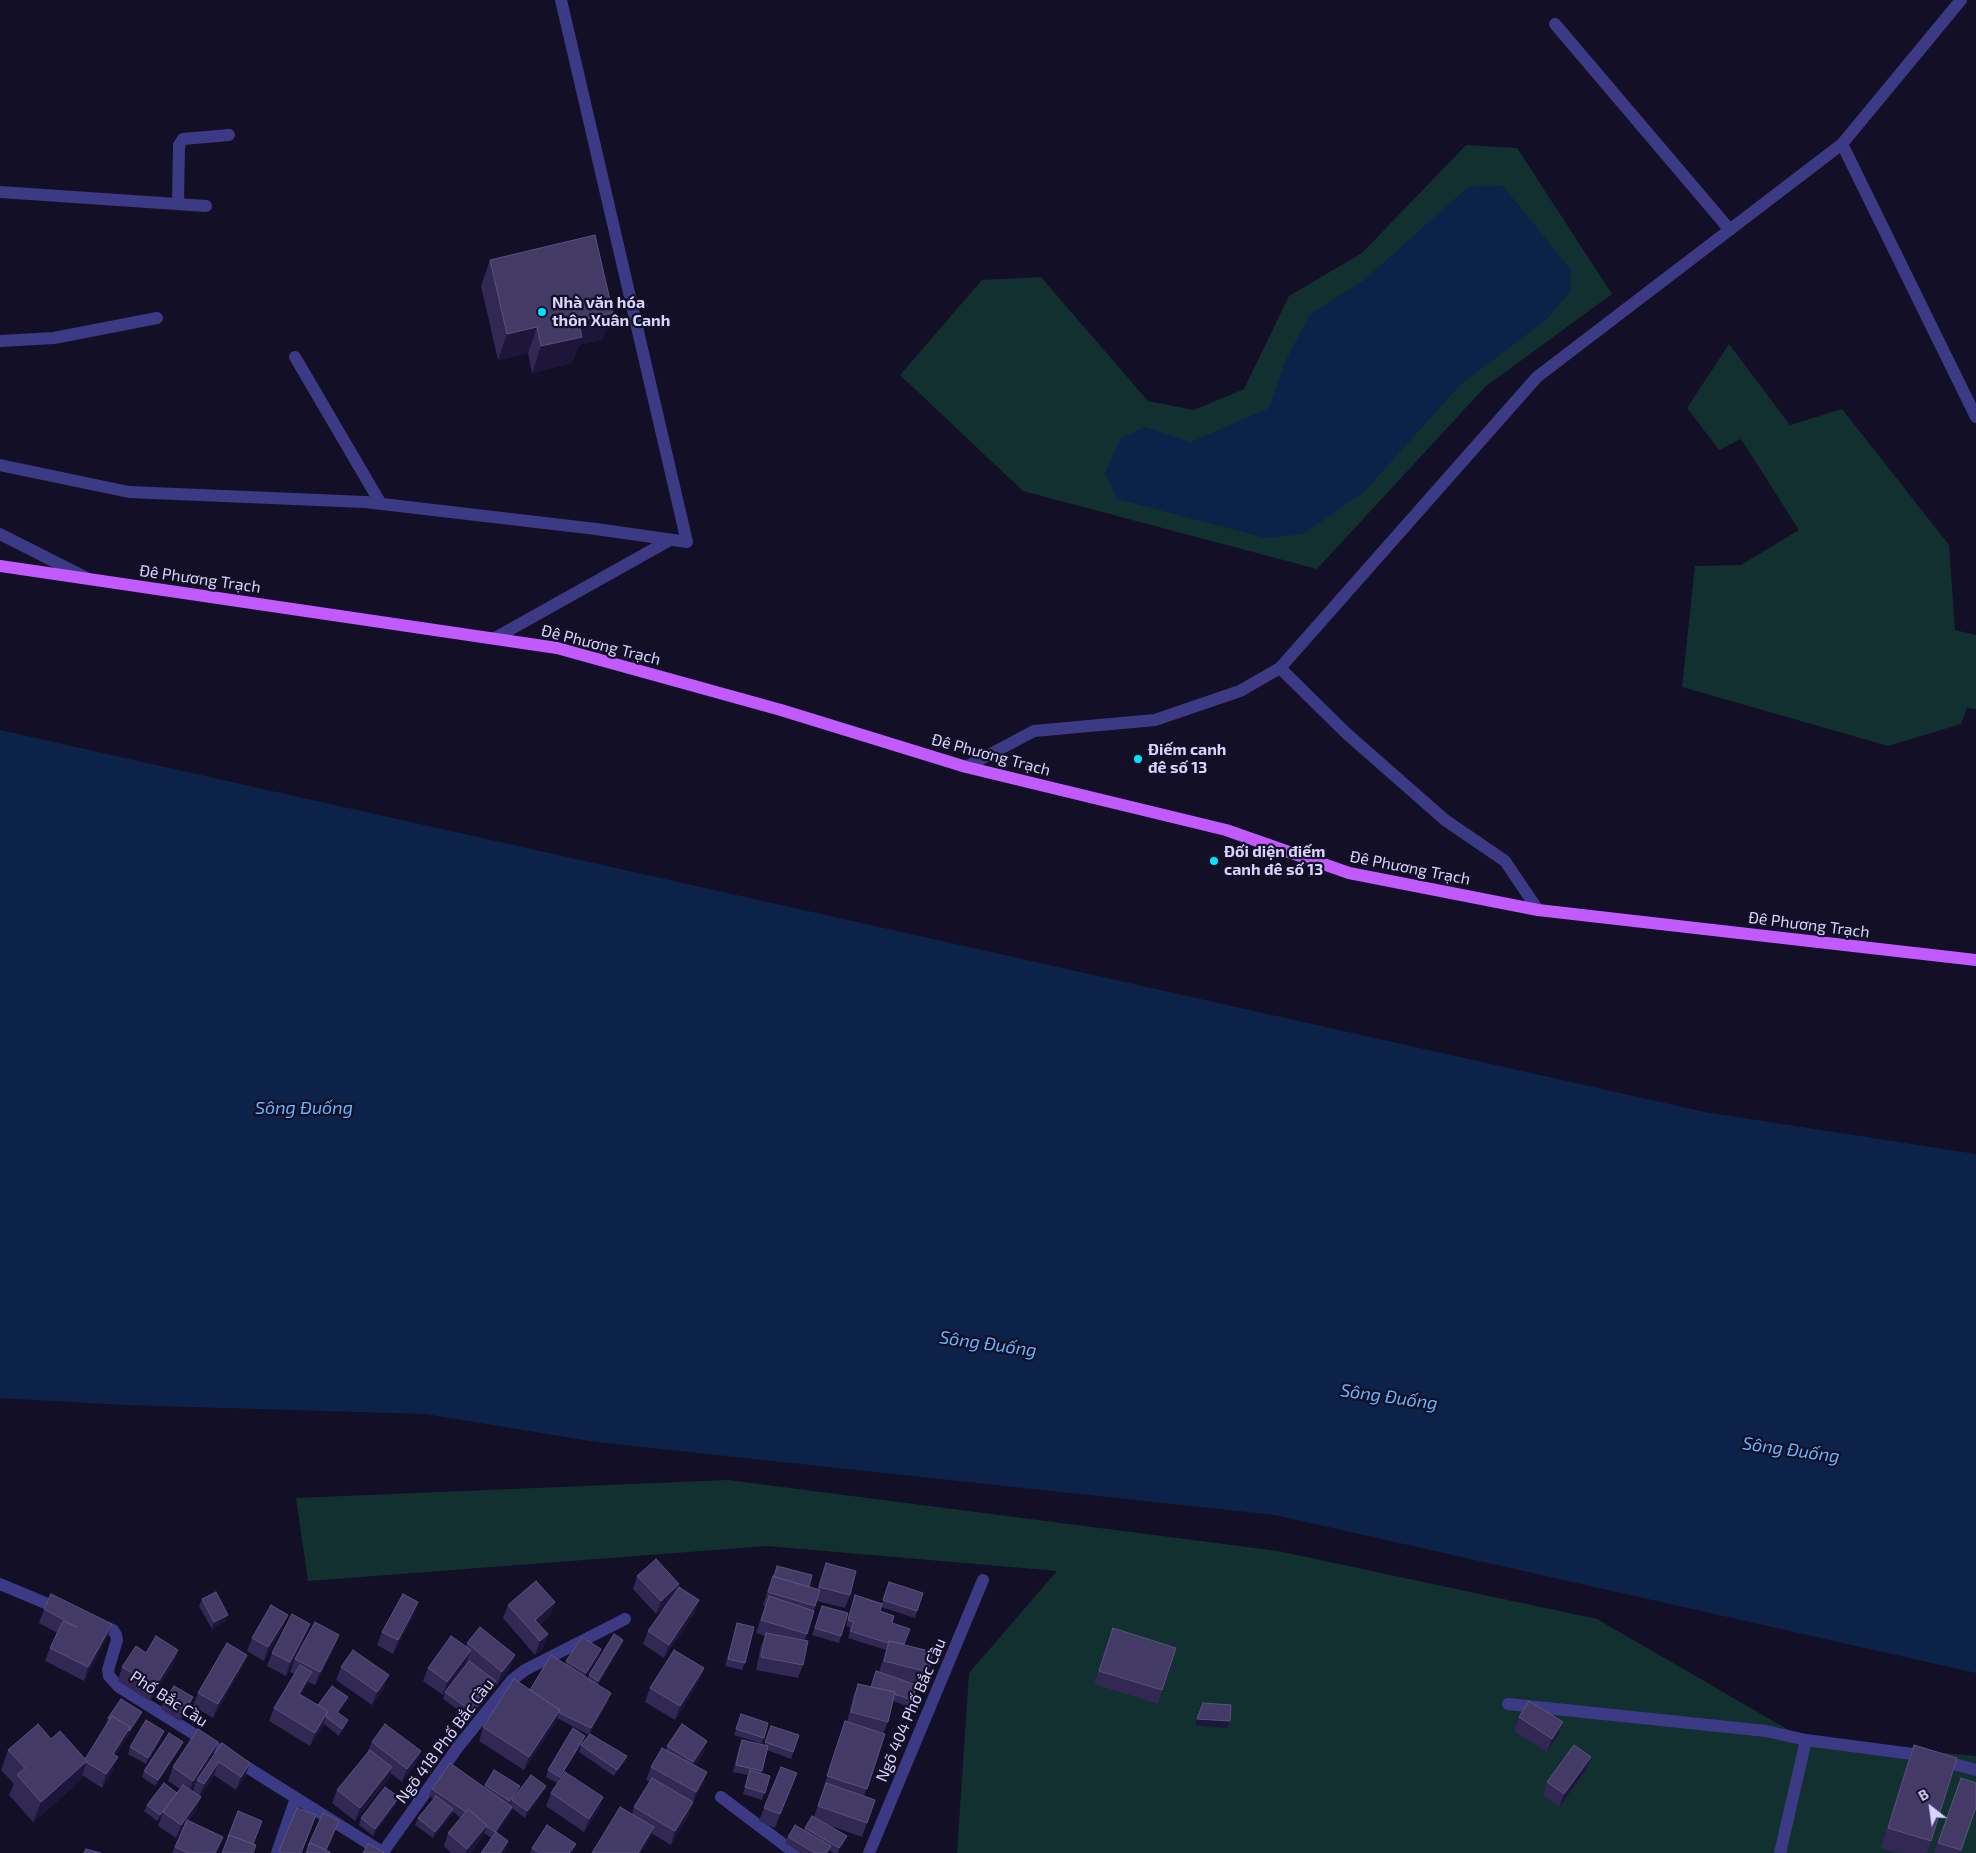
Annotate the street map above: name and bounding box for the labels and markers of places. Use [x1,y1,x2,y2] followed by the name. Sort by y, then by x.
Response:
[552,293,670,331] place label: Nhà văn hóa thôn Xuân Canh
[536,306,548,318] marker: Nhà văn hóa thôn Xuân Canh
[1148,740,1226,778] place label: Điếm canh đê số 13
[1132,753,1144,765] marker: Điếm canh đê số 13
[1224,842,1325,880] place label: Đối diện điếm canh đê số 13
[1208,855,1220,867] marker: Đối diện điếm canh đê số 13

